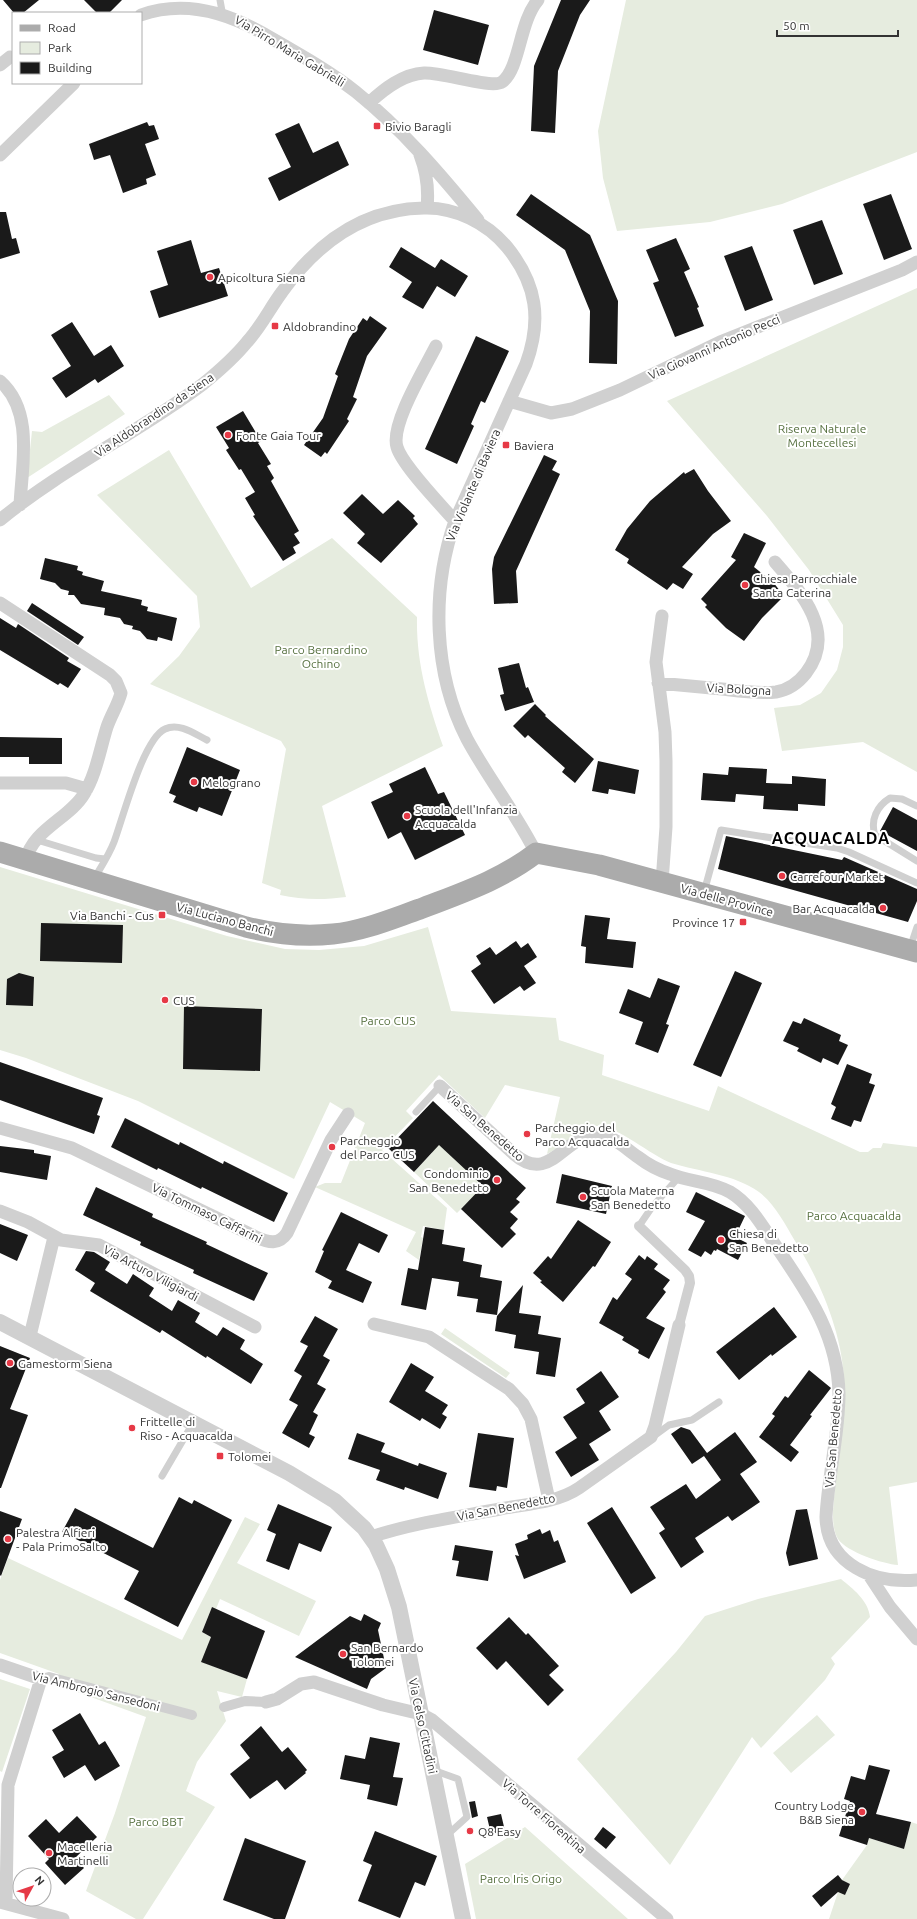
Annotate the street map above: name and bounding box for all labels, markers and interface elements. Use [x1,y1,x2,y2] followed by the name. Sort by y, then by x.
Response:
[12,12,142,84] legend
[777,12,898,38] scale bar
[233,13,347,89] street label: Via Pirro Maria Gabrielli
[783,19,810,32] text: 50 m
[48,21,76,34] text: Road
[48,41,72,54] text: Park
[48,61,92,74] text: Building
[385,120,452,133] place label: Bivio Baragli
[372,121,382,131] marker: Bivio Baragli
[218,271,305,284] place label: Apicoltura Siena
[205,272,215,282] marker: Apicoltura Siena
[646,312,782,382] street label: Via Giovanni Antonio Pecci
[283,320,356,333] place label: Aldobrandino
[270,321,280,331] marker: Aldobrandino
[92,370,216,460] street label: Via Aldobrandino da Siena
[778,422,866,449] park label: Riserva Naturale Montecellesi
[443,427,503,543] street label: Via Violante di Baviera
[236,429,321,442] place label: Fonte Gaia Tour
[223,430,233,440] marker: Fonte Gaia Tour
[514,439,554,452] place label: Baviera
[501,440,511,450] marker: Baviera
[753,572,857,599] place label: Chiesa Parrocchiale Santa Caterina
[740,580,750,590] marker: Chiesa Parrocchiale Santa Caterina
[274,643,368,670] park label: Parco Bernardino Ochino
[706,681,772,697] street label: Via Bologna
[202,776,261,789] place label: Melograno
[189,777,199,787] marker: Melograno
[415,803,518,830] place label: Scuola dell'Infanzia Acquacalda
[402,811,412,821] marker: Scuola dell'Infanzia Acquacalda
[772,829,890,847] district label: ACQUACALDA
[790,870,884,883] place label: Carrefour Market
[777,871,787,881] marker: Carrefour Market
[679,881,775,919] street label: Via delle Province
[175,900,275,938] street label: Via Luciano Banchi
[792,902,875,915] place label: Bar Acquacalda
[878,903,888,913] marker: Bar Acquacalda
[70,909,154,922] place label: Via Banchi - Cus
[157,910,167,920] marker: Via Banchi - Cus
[672,916,735,929] place label: Province 17
[738,917,748,927] marker: Province 17
[173,994,195,1007] place label: CUS
[160,995,170,1005] marker: CUS
[361,1014,415,1027] park label: Parco CUS
[443,1088,527,1164] street label: Via San Benedetto
[535,1121,630,1148] place label: Parcheggio del Parco Acquacalda
[522,1129,532,1139] marker: Parcheggio del Parco Acquacalda
[340,1134,414,1161] place label: Parcheggio del Parco CUS
[327,1142,337,1152] marker: Parcheggio del Parco CUS
[409,1167,489,1194] place label: Condominio San Benedetto
[492,1175,502,1185] marker: Condominio San Benedetto
[150,1181,264,1245] street label: Via Tommaso Caffarini
[591,1184,674,1211] place label: Scuola Materna San Benedetto
[578,1192,588,1202] marker: Scuola Materna San Benedetto
[807,1209,901,1222] park label: Parco Acquacalda
[729,1227,809,1254] place label: Chiesa di San Benedetto
[716,1235,726,1245] marker: Chiesa di San Benedetto
[101,1242,201,1304] street label: Via Arturo Viligiardi
[18,1357,113,1370] place label: Gamestorm Siena
[5,1358,15,1368] marker: Gamestorm Siena
[822,1388,844,1488] street label: Via San Benedetto
[140,1415,233,1442] place label: Frittelle di Riso - Acquacalda
[127,1423,137,1433] marker: Frittelle di Riso - Acquacalda
[228,1450,271,1463] place label: Tolomei
[215,1451,225,1461] marker: Tolomei
[456,1491,556,1523] street label: Via San Benedetto
[16,1526,107,1553] place label: Palestra Alfieri - Pala PrimoSalto
[3,1534,13,1544] marker: Palestra Alfieri - Pala PrimoSalto
[351,1641,423,1668] place label: San Bernardo Tolomei
[338,1649,348,1659] marker: San Bernardo Tolomei
[31,1669,161,1713] street label: Via Ambrogio Sansedoni
[407,1677,440,1775] street label: Via Celso Cittadini
[500,1776,588,1856] street label: Via Torre Fiorentina
[774,1799,854,1826] place label: Country Lodge B&B Siena
[857,1807,867,1817] marker: Country Lodge B&B Siena
[129,1815,184,1828] park label: Parco BBT
[478,1825,521,1838] place label: Q8 Easy
[465,1826,475,1836] marker: Q8 Easy
[57,1840,112,1867] place label: Macelleria Martinelli
[44,1848,54,1858] marker: Macelleria Martinelli
[12,1867,52,1907] north arrow
[480,1872,562,1885] park label: Parco Iris Origo
[32,1874,47,1888] text: N

